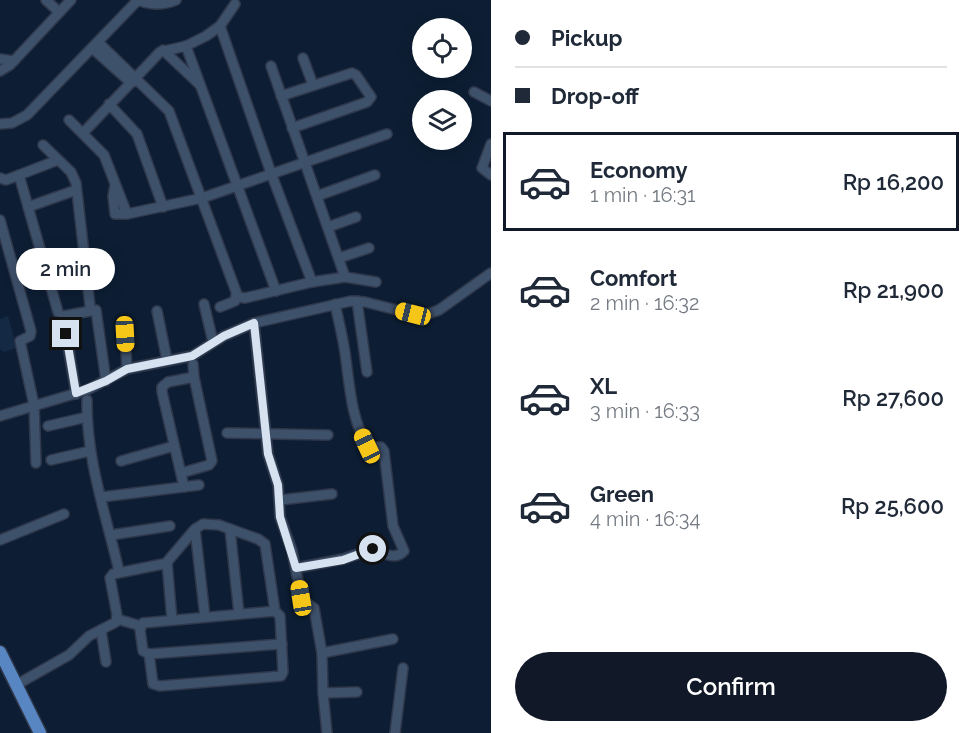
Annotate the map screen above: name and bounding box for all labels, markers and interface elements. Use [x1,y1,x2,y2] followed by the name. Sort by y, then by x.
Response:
[412,18,472,150] map controls
[412,18,472,78] button: locate
[551,25,623,51] text: Pickup
[551,83,639,109] text: Drop-off
[412,90,472,150] button: layers
[518,155,572,209] icon: car
[590,157,688,183] text: Economy
[843,169,944,195] text: Rp 16,200
[590,183,696,207] text: 1 min · 16:31
[16,247,116,289] callout: 2 min
[40,257,91,281] text: 2 min
[518,263,572,317] icon: car
[590,265,677,291] text: Comfort
[843,277,944,303] text: Rp 21,900
[590,291,699,315] text: 2 min · 16:32
[393,301,433,327] car
[115,316,135,352] car
[52,320,79,347] route end
[518,371,572,425] icon: car
[590,373,617,399] text: XL
[842,385,944,411] text: Rp 27,600
[590,399,700,423] text: 3 min · 16:33
[351,426,383,466] car
[518,479,572,533] icon: car
[590,481,654,507] text: Green
[841,493,944,519] text: Rp 25,600
[590,507,700,531] text: 4 min · 16:34
[359,535,386,562] route start
[289,579,313,617] car
[515,652,947,721] button: Confirm

